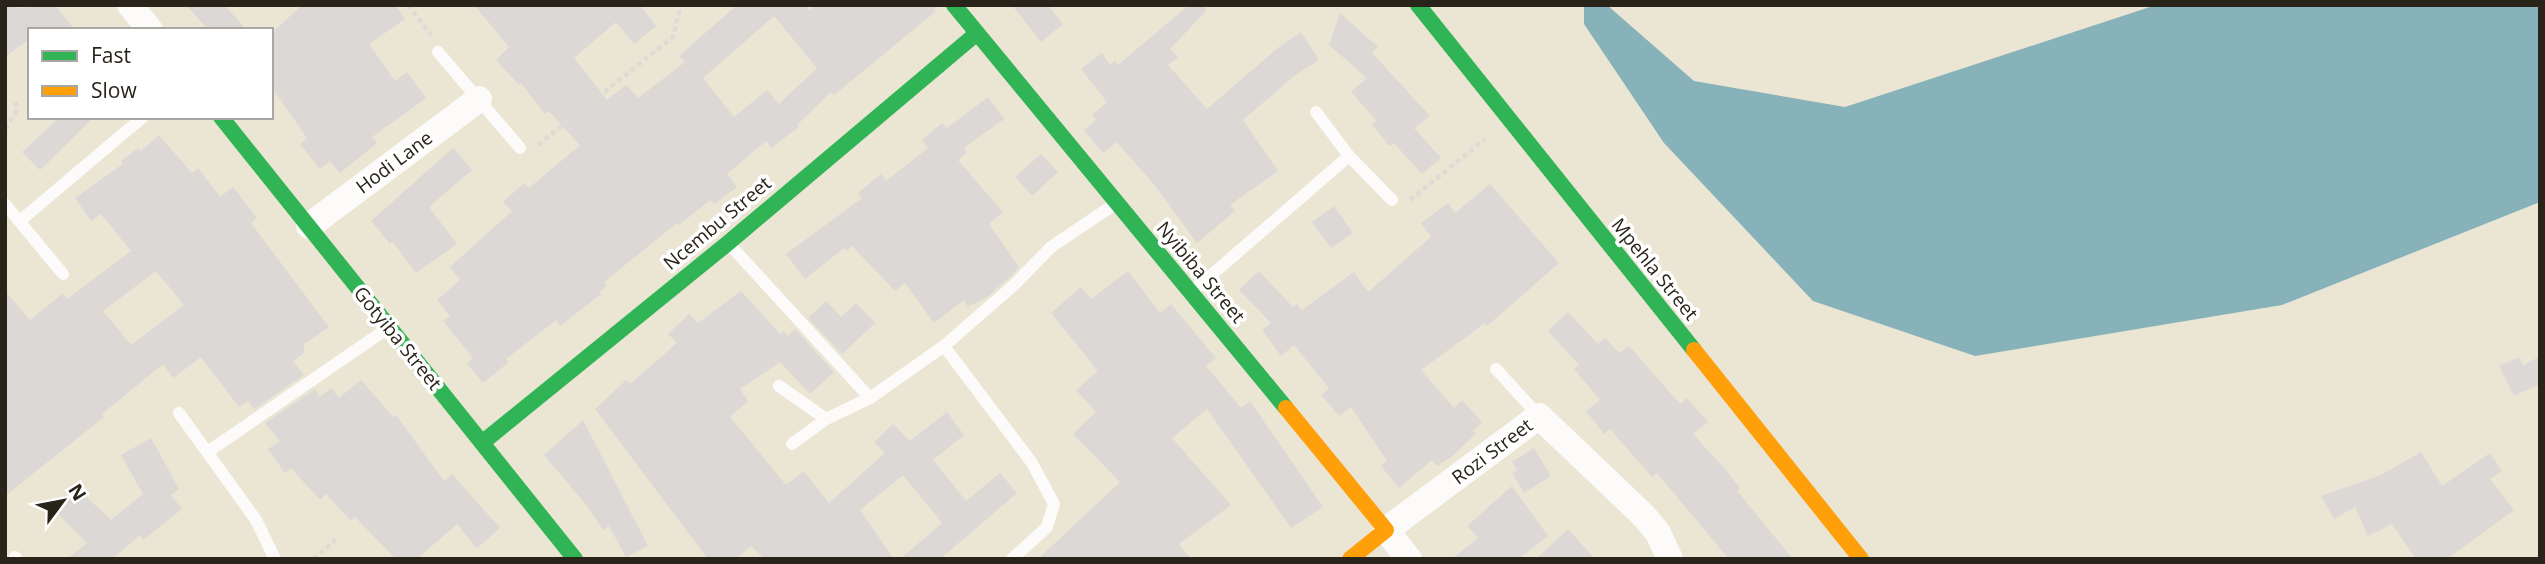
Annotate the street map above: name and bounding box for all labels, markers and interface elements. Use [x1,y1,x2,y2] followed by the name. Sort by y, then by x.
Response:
[28,28,273,119] legend
[91,41,131,69] text: Fast
[91,76,137,104] text: Slow
[350,125,438,199] street label: Hodi Lane
[658,170,776,276] street label: Ncembu Street
[1606,212,1704,326] street label: Mpehla Street
[1151,216,1251,328] street label: Nyibiba Street
[348,281,448,396] street label: Gotyiba Street
[1446,412,1538,490] street label: Rozi Street
[28,466,98,536] north arrow
[62,479,93,505] text: N

